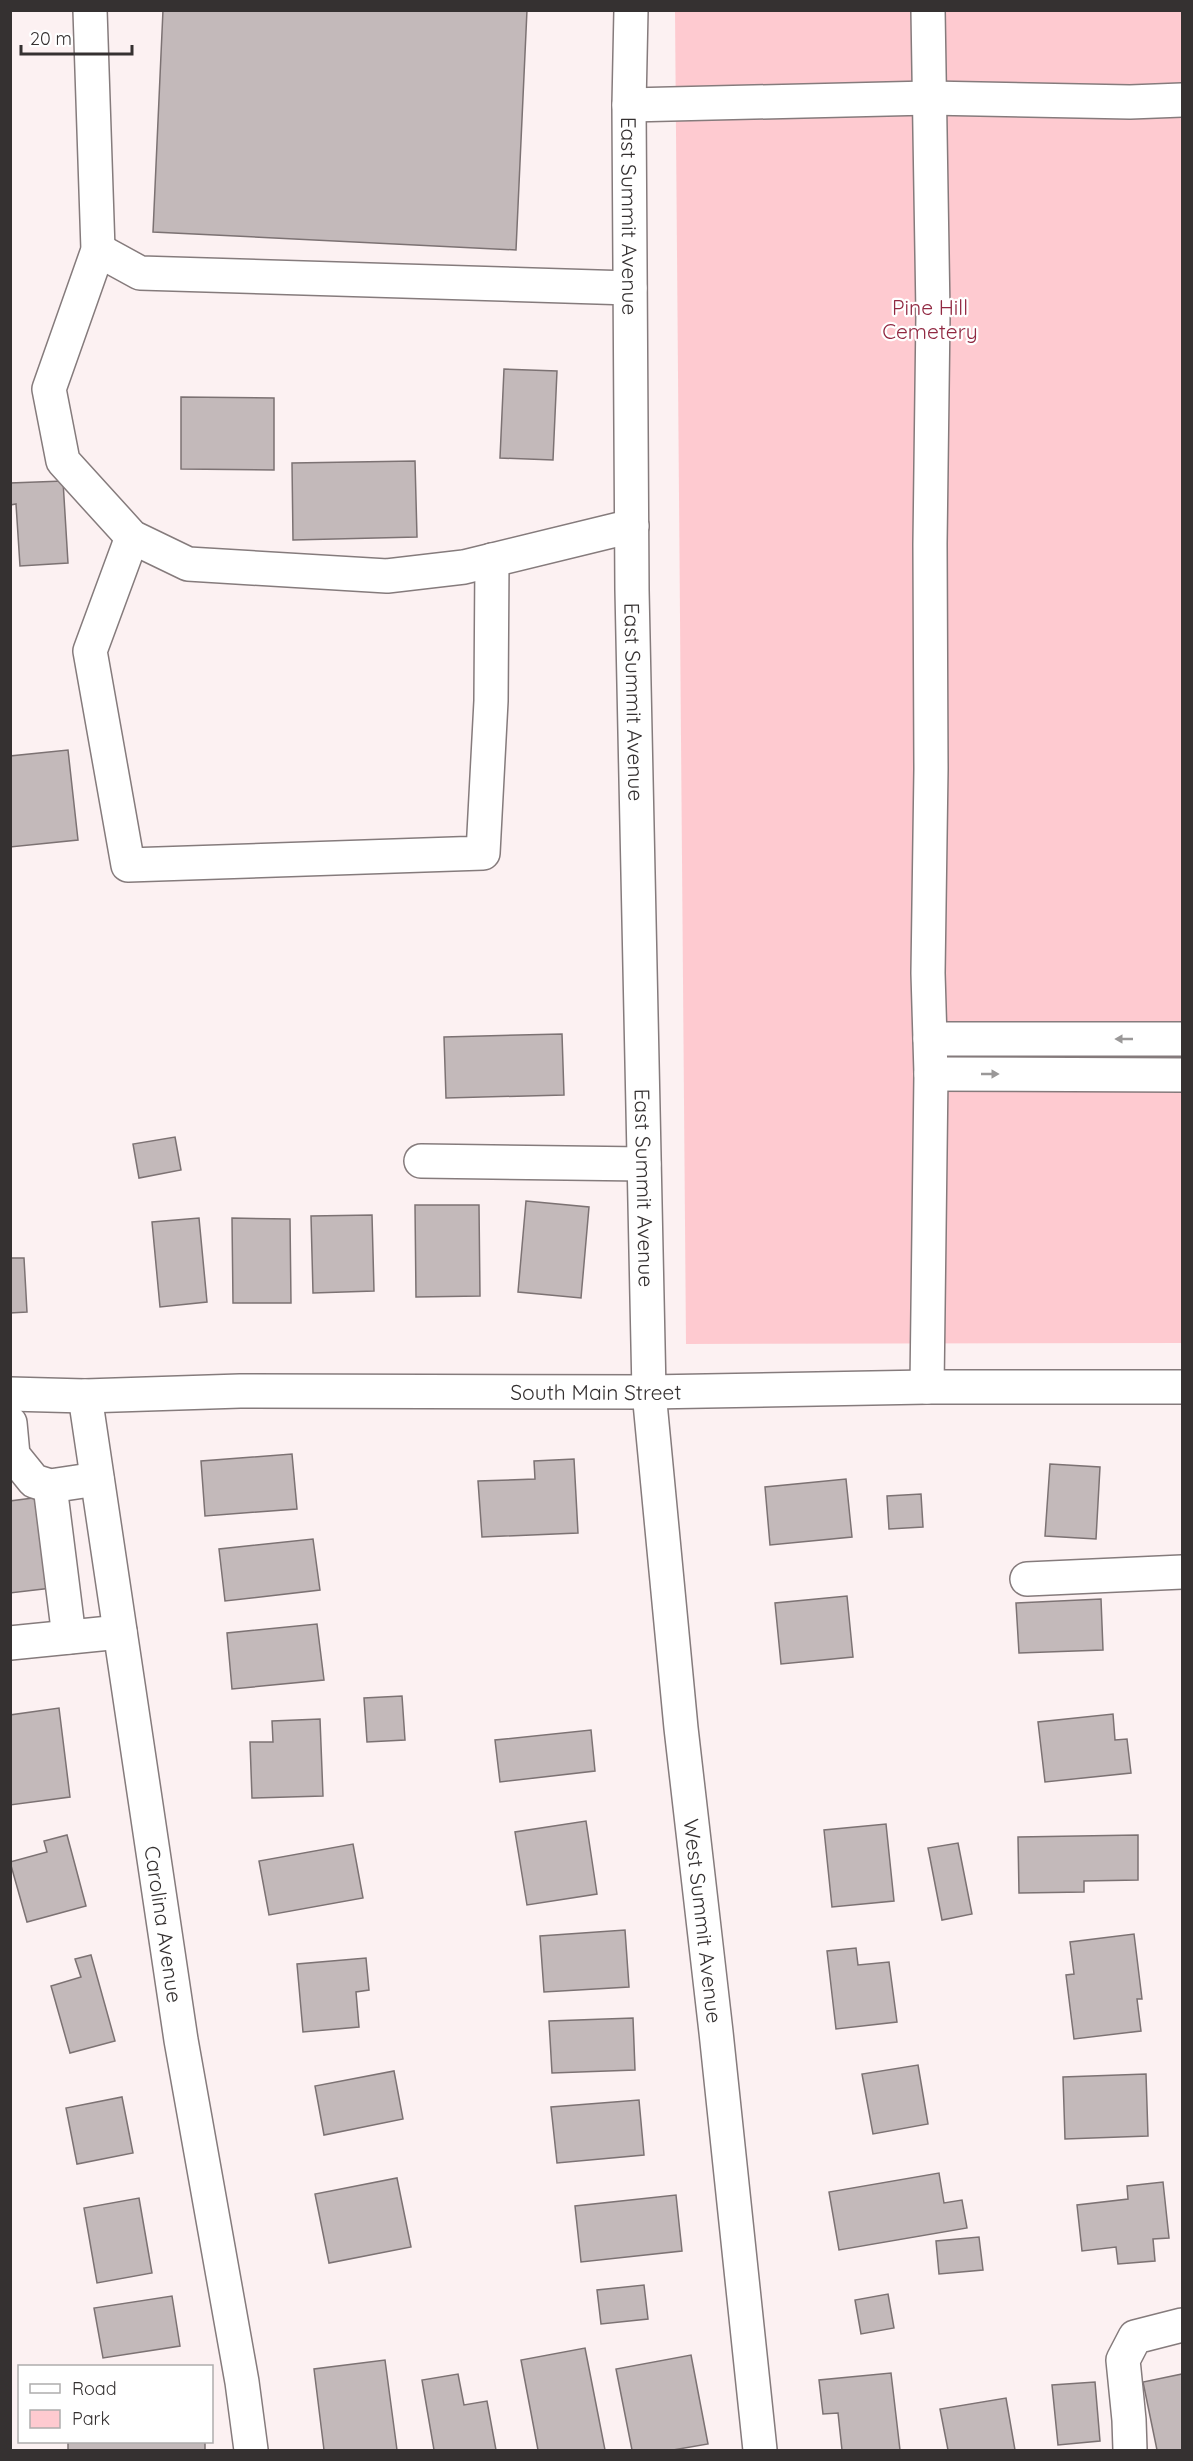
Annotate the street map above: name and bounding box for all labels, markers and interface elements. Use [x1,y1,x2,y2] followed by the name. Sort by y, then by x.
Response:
[21,18,132,56] scale bar
[30,27,72,50] text: 20 m
[616,117,643,315] street label: East Summit Avenue
[882,294,978,344] park label: Pine Hill Cemetery
[619,602,649,802] street label: East Summit Avenue
[1115,1034,1134,1044] one-way arrow
[980,1069,999,1079] one-way arrow
[630,1088,660,1287] street label: East Summit Avenue
[510,1378,682,1405] street label: South Main Street
[679,1817,728,2025] street label: West Summit Avenue
[139,1844,188,2005] street label: Carolina Avenue
[18,2365,213,2443] legend
[72,2377,117,2400] text: Road
[72,2407,110,2430] text: Park

